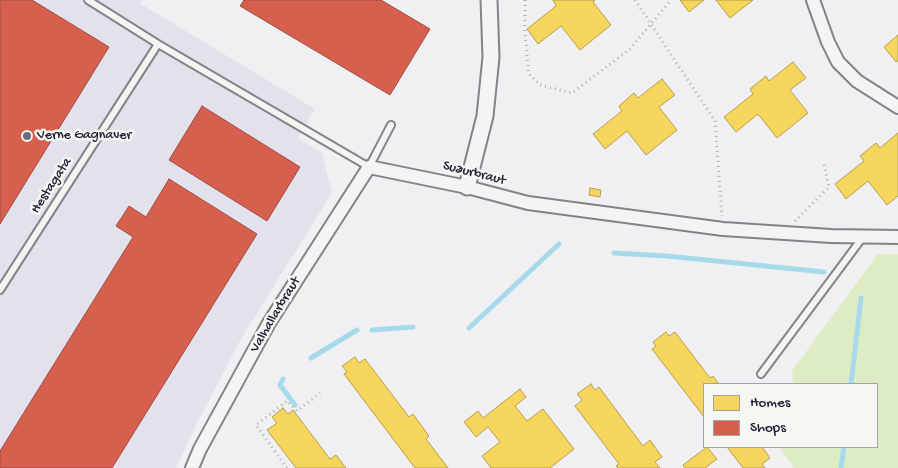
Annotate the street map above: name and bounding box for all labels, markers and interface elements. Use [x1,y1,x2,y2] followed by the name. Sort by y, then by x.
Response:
[37,128,132,144] place label: Verne Gagnaver
[21,130,33,142] marker: Verne Gagnaver
[28,155,76,217] street label: Hestagata
[441,158,507,190] street label: Suðurbraut
[247,274,305,356] street label: Valhallarbraut
[703,383,878,448] legend
[750,394,790,412] text: Homes
[750,419,786,437] text: Shops

